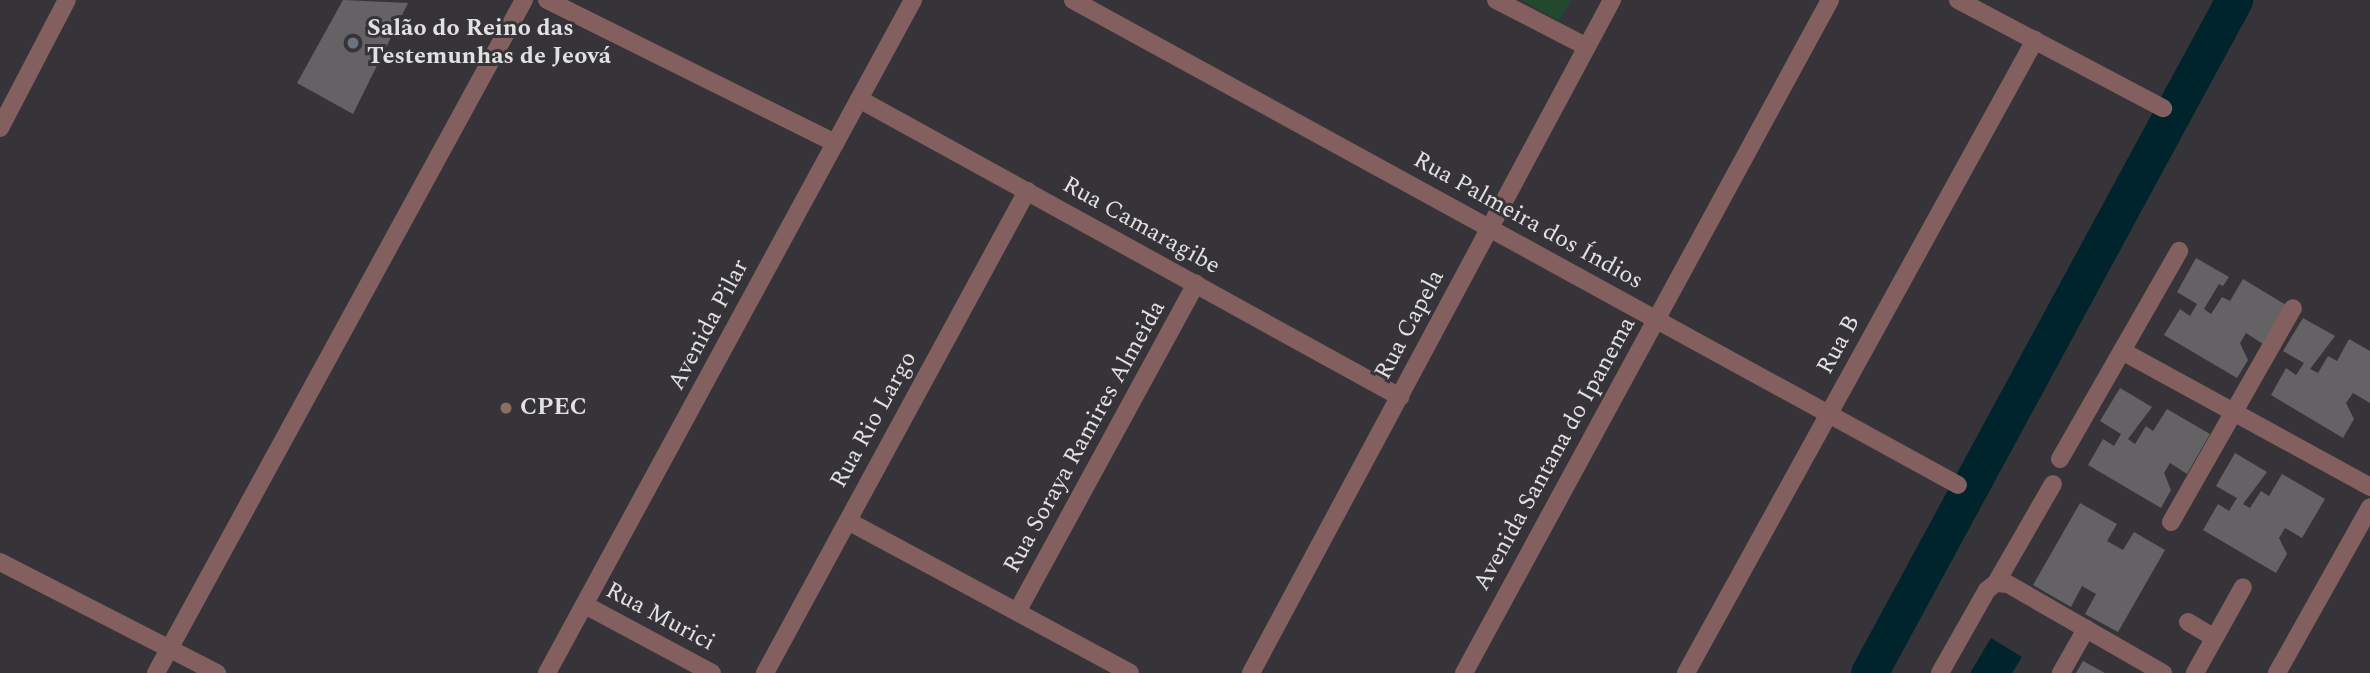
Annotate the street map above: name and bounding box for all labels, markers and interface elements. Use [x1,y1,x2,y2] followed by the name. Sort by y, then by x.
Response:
[367,15,611,71] place label: Salão do Reino das Testemunhas de Jeová
[345,35,361,51] marker: Salão do Reino das Testemunhas de Jeová
[1408,146,1648,296] street label: Rua Palmeira dos Índios
[1057,171,1225,281] street label: Rua Camaragibe
[663,255,755,395] street label: Avenida Pilar
[1369,265,1451,385] street label: Rua Capela
[998,296,1172,578] street label: Rua Soraya Ramires Almeida
[1811,311,1867,379] street label: Rua B
[1468,312,1642,596] street label: Avenida Santana do Ipanema
[825,347,923,493] street label: Rua Rio Largo
[520,394,587,422] place label: CPEC
[498,400,514,416] marker: CPEC
[600,576,720,658] street label: Rua Murici

